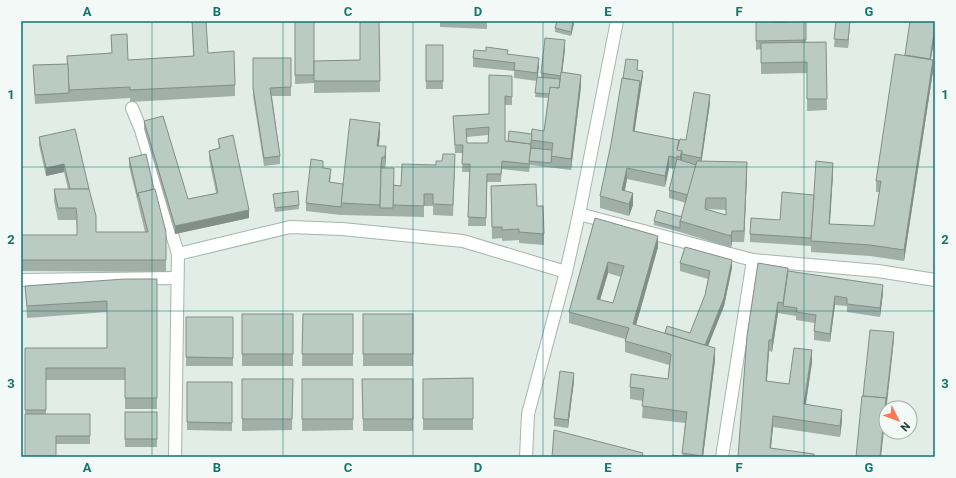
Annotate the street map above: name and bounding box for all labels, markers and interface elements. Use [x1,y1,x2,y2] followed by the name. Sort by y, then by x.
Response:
[83,4,92,19] text: A
[213,4,221,19] text: B
[344,4,353,19] text: C
[474,4,482,19] text: D
[604,4,612,19] text: E
[735,4,743,19] text: F
[865,4,874,19] text: G
[7,87,15,102] text: 1
[941,87,949,102] text: 1
[7,232,15,247] text: 2
[941,232,949,247] text: 2
[7,376,15,391] text: 3
[941,376,949,391] text: 3
[878,400,918,440] north arrow
[897,419,912,434] text: N
[83,460,92,475] text: A
[213,460,221,475] text: B
[344,460,353,475] text: C
[474,460,482,475] text: D
[604,460,612,475] text: E
[735,460,743,475] text: F
[865,460,874,475] text: G

